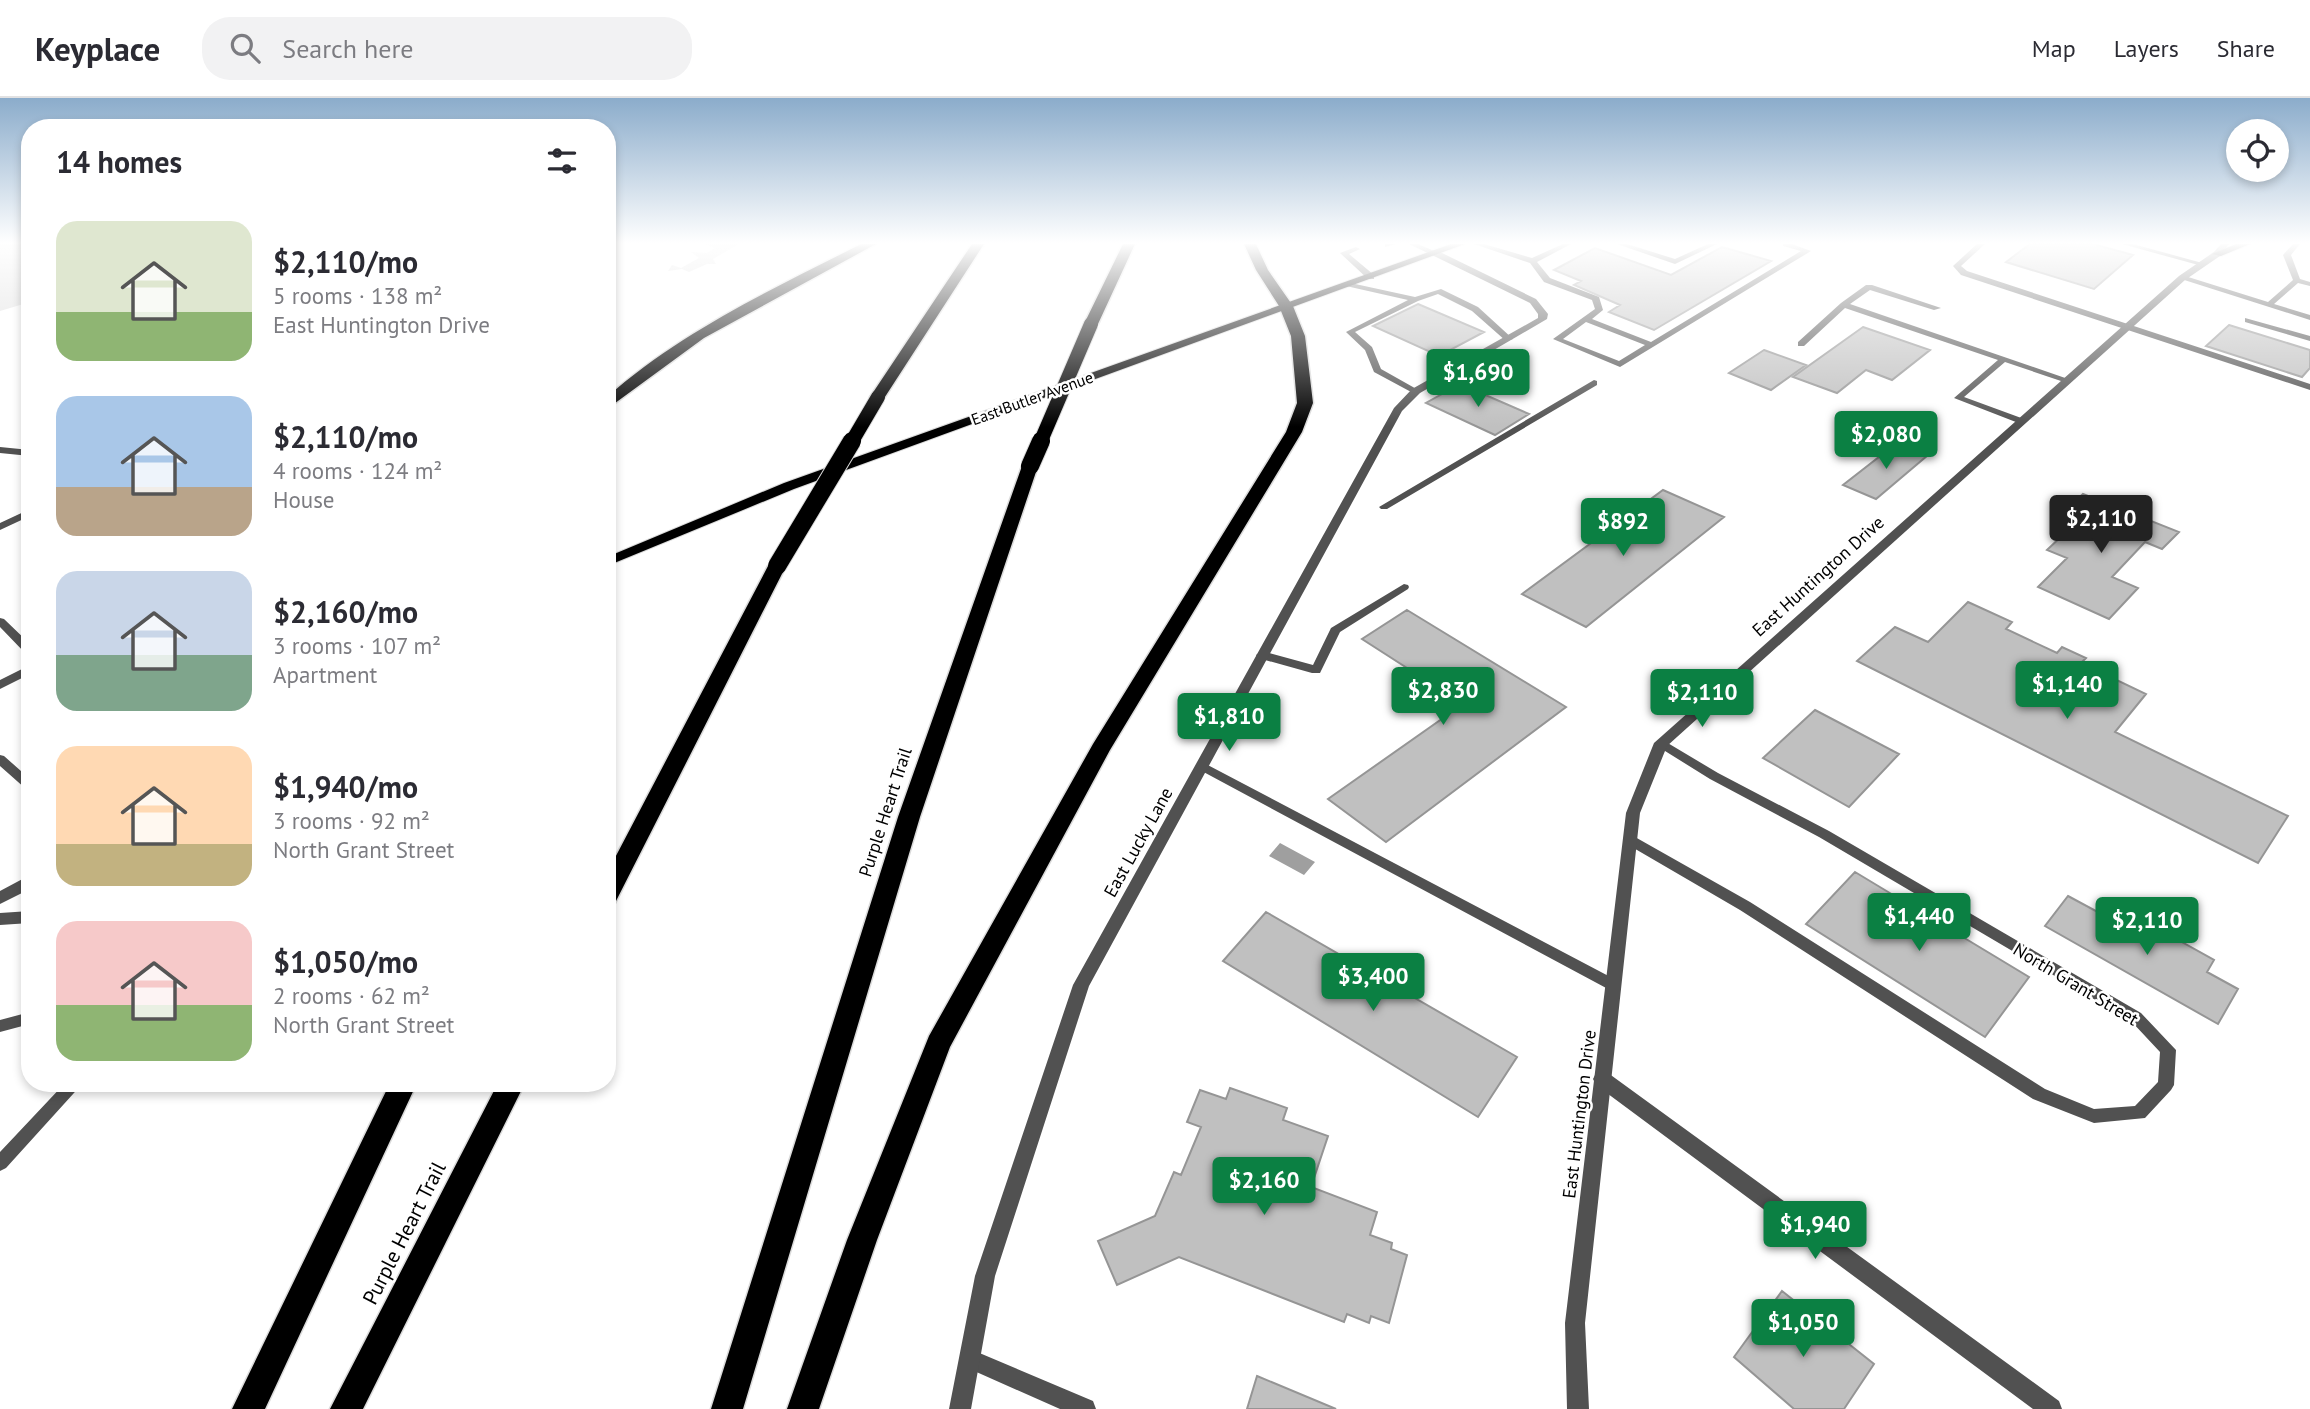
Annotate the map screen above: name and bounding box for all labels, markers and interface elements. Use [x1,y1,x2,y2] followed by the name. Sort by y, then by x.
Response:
[202,17,692,80] search box
[35,27,160,70] text: Keyplace
[226,29,264,67] icon: search
[282,32,413,65] text: Search here
[2032,33,2076,64] text: Map
[2114,33,2179,64] text: Layers
[2217,33,2275,64] text: Share
[2226,119,2289,182] map controls
[2226,119,2289,182] button: locate
[56,142,182,181] text: 14 homes
[543,142,581,180] icon: filters
[273,242,418,281] text: $2,110/mo
[112,249,196,333] icon: home
[273,281,442,310] text: 5 rooms · 138 m²
[273,310,490,339] text: East Huntington Drive
[1421,350,1535,409] pin: $1,690
[1442,357,1514,386] text: $1,690
[968,367,1096,429] street label: East Butler Avenue
[1829,412,1943,471] pin: $2,080
[273,417,418,456] text: $2,110/mo
[1850,419,1922,448] text: $2,080
[112,424,196,508] icon: home
[273,456,442,485] text: 4 rooms · 124 m²
[273,485,335,514] text: House
[2044,496,2158,555] pin: $2,110
[1582,498,1664,558] pin: $892
[2065,503,2137,532] text: $2,110
[1597,506,1649,535] text: $892
[1747,511,1889,641] street label: East Huntington Drive
[273,592,418,631] text: $2,160/mo
[112,599,196,683] icon: home
[273,631,441,660] text: 3 rooms · 107 m²
[273,660,377,689] text: Apartment
[2010,662,2124,721] pin: $1,140
[1386,668,1500,727] pin: $2,830
[2031,669,2103,698] text: $1,140
[1645,670,1759,729] pin: $2,110
[1407,675,1479,704] text: $2,830
[1666,677,1738,706] text: $2,110
[1172,694,1286,753] pin: $1,810
[1193,701,1265,730] text: $1,810
[853,744,917,880] street label: Purple Heart Trail
[273,767,418,806] text: $1,940/mo
[112,774,196,858] icon: home
[1098,783,1178,901] street label: East Lucky Lane
[273,806,430,835] text: 3 rooms · 92 m²
[273,835,454,864] text: North Grant Street
[1862,894,1976,953] pin: $1,440
[2090,898,2204,957] pin: $2,110
[1883,901,1955,930] text: $1,440
[2111,905,2183,934] text: $2,110
[2009,938,2143,1030] street label: North Grant Street
[273,942,418,981] text: $1,050/mo
[112,949,196,1033] icon: home
[1316,954,1430,1013] pin: $3,400
[1337,961,1409,990] text: $3,400
[273,981,430,1010] text: 2 rooms · 62 m²
[273,1010,454,1039] text: North Grant Street
[1557,1028,1601,1200] street label: East Huntington Drive
[356,1157,452,1309] street label: Purple Heart Trail
[1207,1158,1321,1217] pin: $2,160
[1228,1165,1300,1194] text: $2,160
[1758,1202,1872,1261] pin: $1,940
[1779,1209,1851,1238] text: $1,940
[1746,1300,1860,1359] pin: $1,050
[1767,1307,1839,1336] text: $1,050

